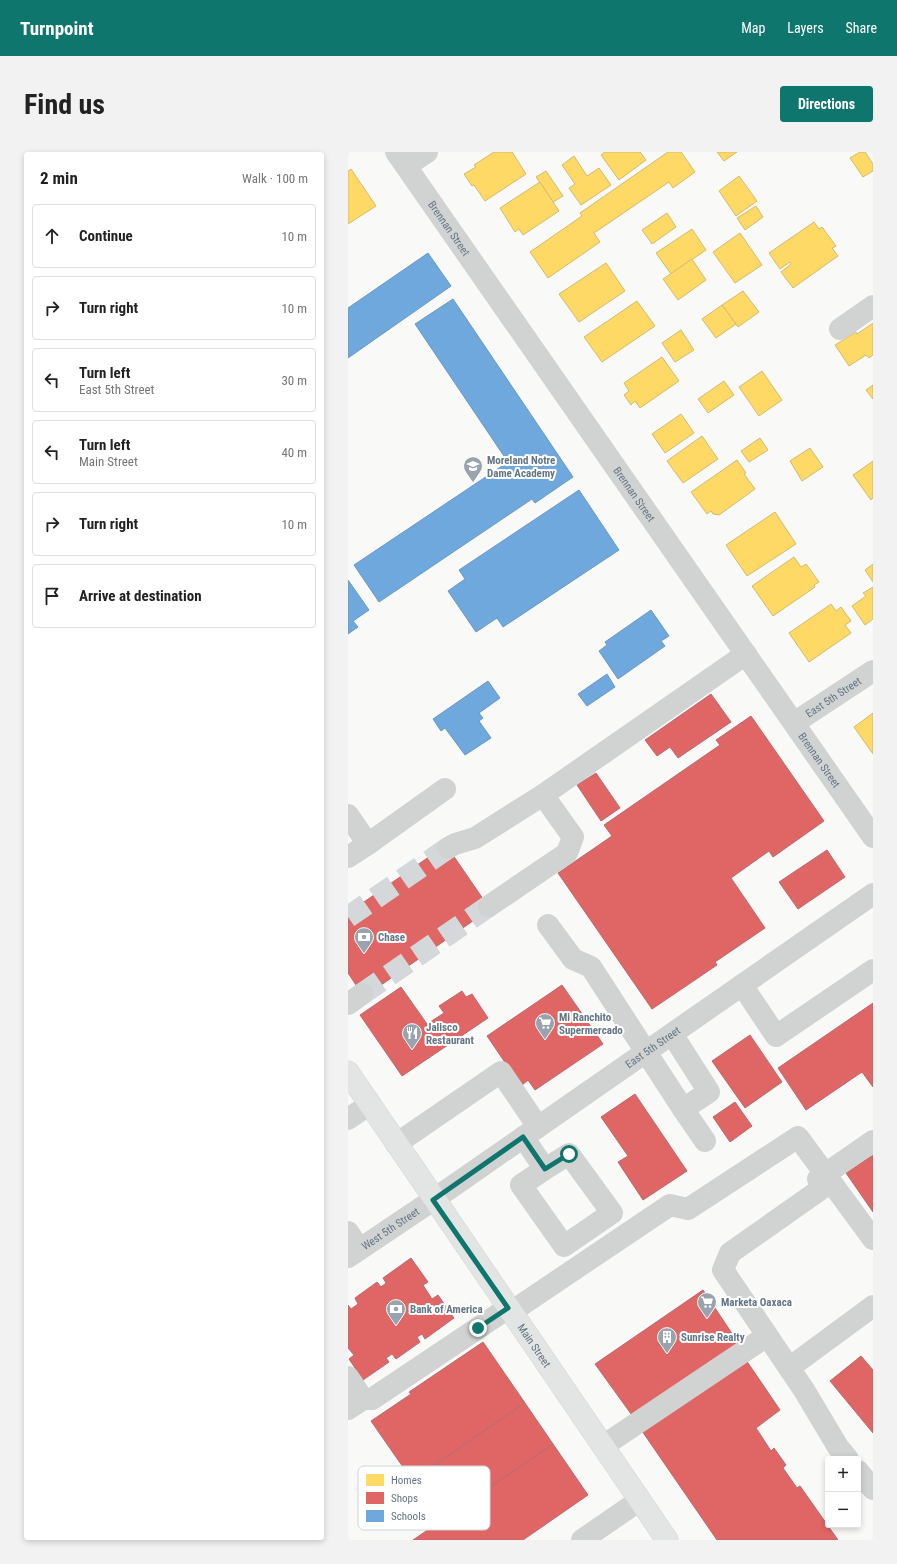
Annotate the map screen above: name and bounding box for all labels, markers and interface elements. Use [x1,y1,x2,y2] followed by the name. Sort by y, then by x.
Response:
[20,17,94,40] text: Turnpoint
[741,20,765,36] text: Map
[787,20,824,36] text: Layers
[846,20,877,36] text: Share
[780,86,873,122] button: Directions
[24,88,105,121] text: Find us
[40,168,78,188] text: 2 min
[242,171,308,186] text: Walk · 100 m
[426,198,473,258] street label: Brennan Street
[41,225,63,247] icon: ahead
[79,227,133,245] text: Continue
[281,229,307,244] text: 10 m
[41,297,63,319] icon: right
[79,299,138,317] text: Turn right
[281,301,307,316] text: 10 m
[79,364,130,382] text: Turn left
[41,369,63,391] icon: left
[281,373,307,388] text: 30 m
[79,382,154,397] text: East 5th Street
[79,436,130,454] text: Turn left
[41,441,63,463] icon: left
[281,445,307,460] text: 40 m
[79,454,138,469] text: Main Street
[487,454,555,480] place label: Moreland Notre Dame Academy
[462,455,484,483] school or university icon: Moreland Notre Dame Academy
[611,464,658,524] street label: Brennan Street
[41,513,63,535] icon: right
[79,515,138,533] text: Turn right
[281,517,307,532] text: 10 m
[41,585,63,607] icon: arrive
[79,587,202,605] text: Arrive at destination
[803,674,864,720] street label: East 5th Street
[796,730,843,790] street label: Brennan Street
[353,926,375,954] bank icon: Chase
[378,931,405,944] place label: Chase
[559,1011,623,1037] place label: Mi Ranchito Supermercado
[534,1012,556,1040] supermarket icon: Mi Ranchito Supermercado
[426,1021,474,1047] place label: Jalisco Restaurant
[401,1022,423,1050] restaurant icon: Jalisco Restaurant
[623,1024,683,1071] street label: East 5th Street
[560,1145,578,1163] route start
[359,1205,422,1253] street label: West 5th Street
[696,1291,718,1319] supermarket icon: Marketa Oaxaca
[721,1296,792,1309] place label: Marketa Oaxaca
[385,1298,407,1326] bank icon: Bank of America
[410,1303,483,1316] place label: Bank of America
[469,1319,487,1337] route end
[515,1321,554,1370] street label: Main Street
[656,1326,678,1354] building icon: Sunrise Realty
[681,1331,745,1344] place label: Sunrise Realty
[825,1456,861,1528] map controls
[825,1456,861,1492] button: +
[358,1466,490,1530] legend
[391,1474,422,1487] text: Homes
[391,1492,418,1505] text: Shops
[825,1492,861,1528] button: −
[391,1510,426,1523] text: Schools

